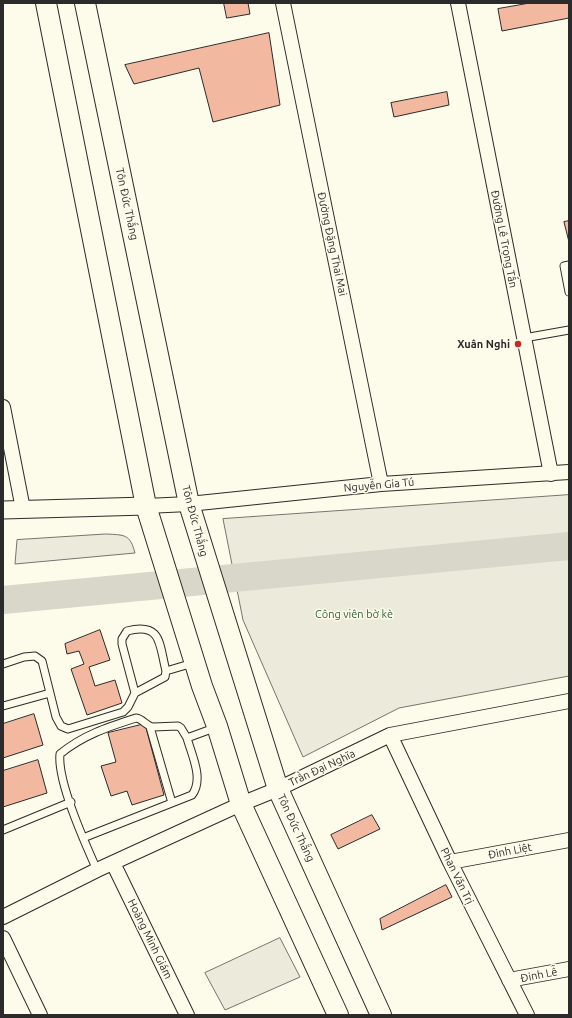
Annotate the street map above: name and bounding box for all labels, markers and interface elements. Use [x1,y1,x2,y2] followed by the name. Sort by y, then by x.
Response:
[113,167,141,241] street label: Tôn Đức Thắng
[488,189,520,289] street label: Đường Lê Trọng Tấn
[315,191,349,297] street label: Đường Đặng Thai Mai
[457,337,510,351] place label: Xuân Nghi
[513,339,523,349] marker: Xuân Nghi
[343,475,415,495] street label: Nguyễn Gia Tú
[179,484,211,558] street label: Tôn Đức Thắng
[315,607,393,621] park label: Công viên bờ kè
[287,747,357,789] street label: Trần Đại Nghĩa
[274,792,318,864] street label: Tôn Đức Thắng
[487,840,533,862] street label: Đinh Liệt
[438,846,476,906] street label: Phan Văn Trị
[125,897,175,981] street label: Hoàng Minh Giám
[519,965,559,985] street label: Đinh Lễ

